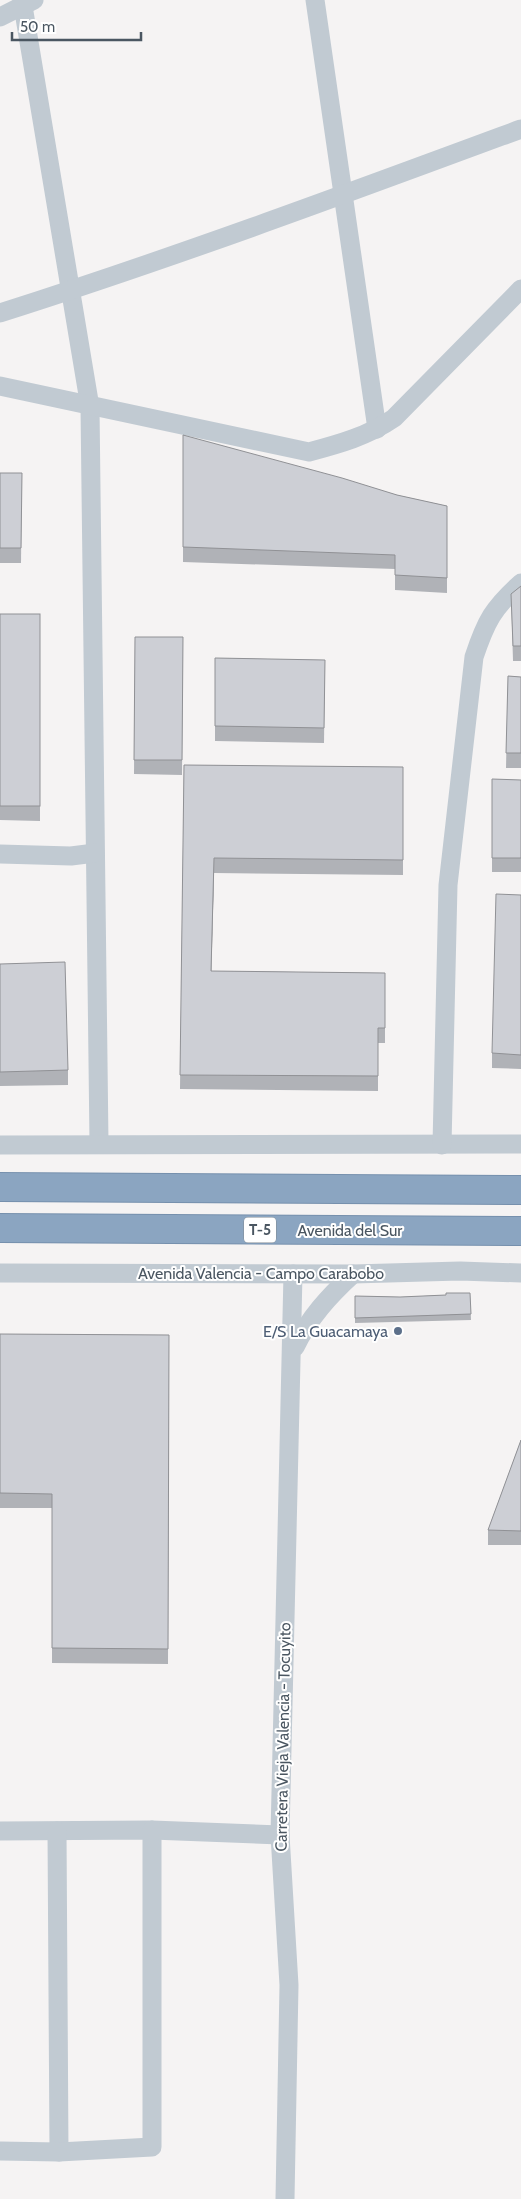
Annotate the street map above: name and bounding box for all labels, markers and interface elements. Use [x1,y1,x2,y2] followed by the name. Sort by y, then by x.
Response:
[12,10,141,42] scale bar
[20,18,55,36] text: 50 m
[244,1218,276,1242] road number: T-5
[298,1221,403,1240] street label: Avenida del Sur
[138,1264,384,1283] street label: Avenida Valencia - Campo Carabobo
[263,1322,388,1341] place label: E/S La Guacamaya
[392,1325,404,1337] marker: E/S La Guacamaya
[272,1622,295,1852] street label: Carretera Vieja Valencia - Tocuyito

